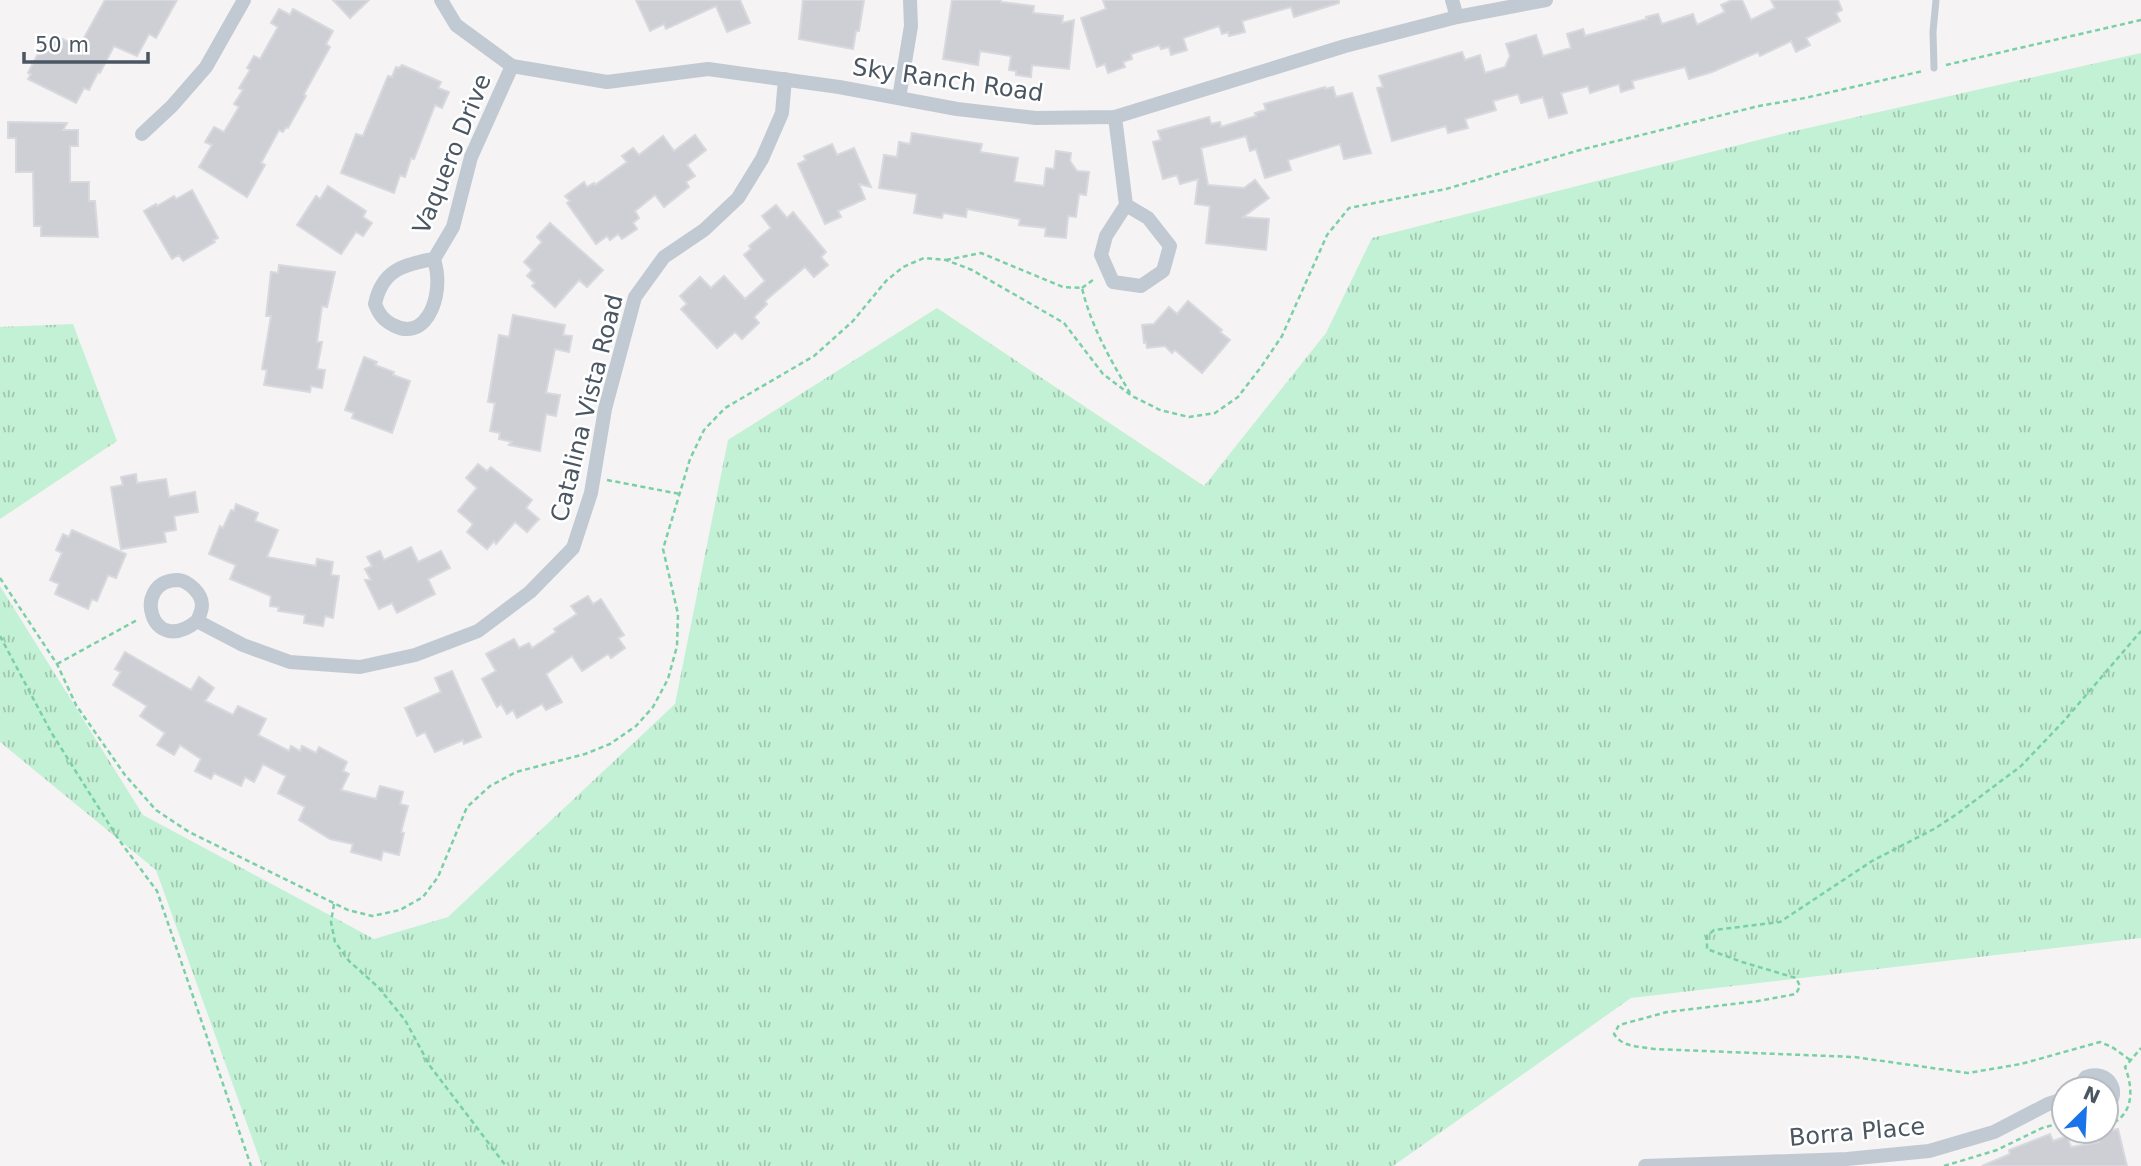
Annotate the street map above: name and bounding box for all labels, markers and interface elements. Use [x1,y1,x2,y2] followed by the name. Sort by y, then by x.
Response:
[24,21,149,65] scale bar
[35,33,89,57] text: 50 m
[851,53,1045,107] street label: Sky Ranch Road
[407,70,497,238] street label: Vaquero Drive
[545,291,629,525] street label: Catalina Vista Road
[2050,1075,2120,1145] north arrow
[2080,1081,2104,1108] text: N
[1788,1112,1926,1152] street label: Borra Place

